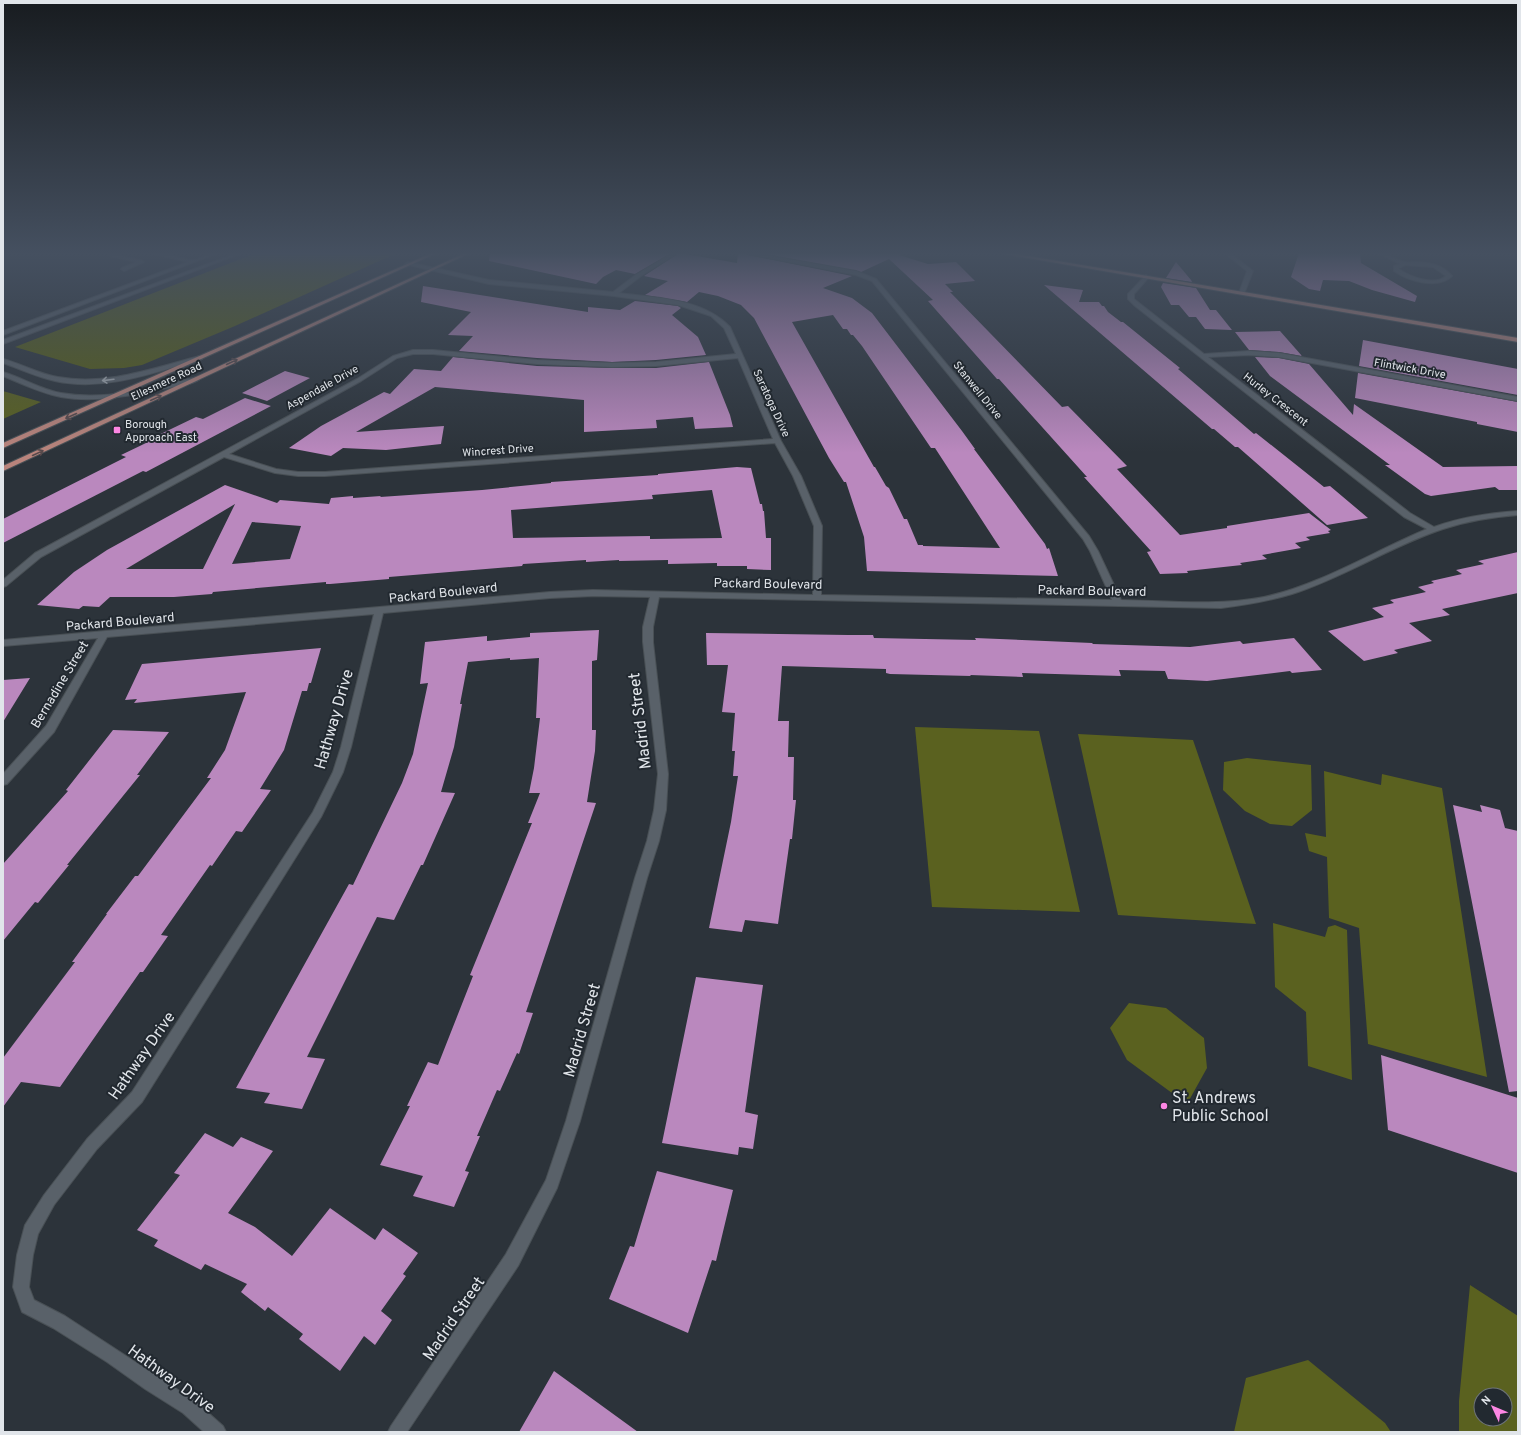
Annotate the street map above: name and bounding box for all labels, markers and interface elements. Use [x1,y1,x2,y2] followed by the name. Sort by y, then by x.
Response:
[1373,356,1447,382] street label: Flintwick Drive
[226,358,238,365] one-way arrow
[129,359,204,404] street label: Ellesmere Road
[950,359,1005,423] street label: Stanwell Drive
[284,362,361,414] street label: Aspendale Drive
[749,367,793,440] street label: Saratoga Drive
[1240,370,1311,430] street label: Hurley Crescent
[102,377,115,384] one-way arrow
[150,394,162,401] one-way arrow
[65,413,77,420] one-way arrow
[125,418,197,445] place label: Borough Approach East
[112,425,122,435] marker: Borough Approach East
[462,442,534,460] street label: Wincrest Drive
[32,449,44,456] one-way arrow
[713,576,823,594] street label: Packard Boulevard
[388,580,498,608] street label: Packard Boulevard
[1037,583,1147,601] street label: Packard Boulevard
[65,610,175,636] street label: Packard Boulevard
[28,638,93,732] street label: Bernadine Street
[311,667,359,772] street label: Hathway Drive
[625,671,657,770] street label: Madrid Street
[560,981,606,1080] street label: Madrid Street
[105,1008,180,1104] street label: Hathway Drive
[1172,1089,1269,1127] place label: St. Andrews Public School
[1159,1101,1169,1111] marker: St. Andrews Public School
[419,1273,490,1365] street label: Madrid Street
[123,1341,218,1418] street label: Hathway Drive
[1473,1387,1513,1427] north arrow
[1479,1393,1494,1408] text: N

